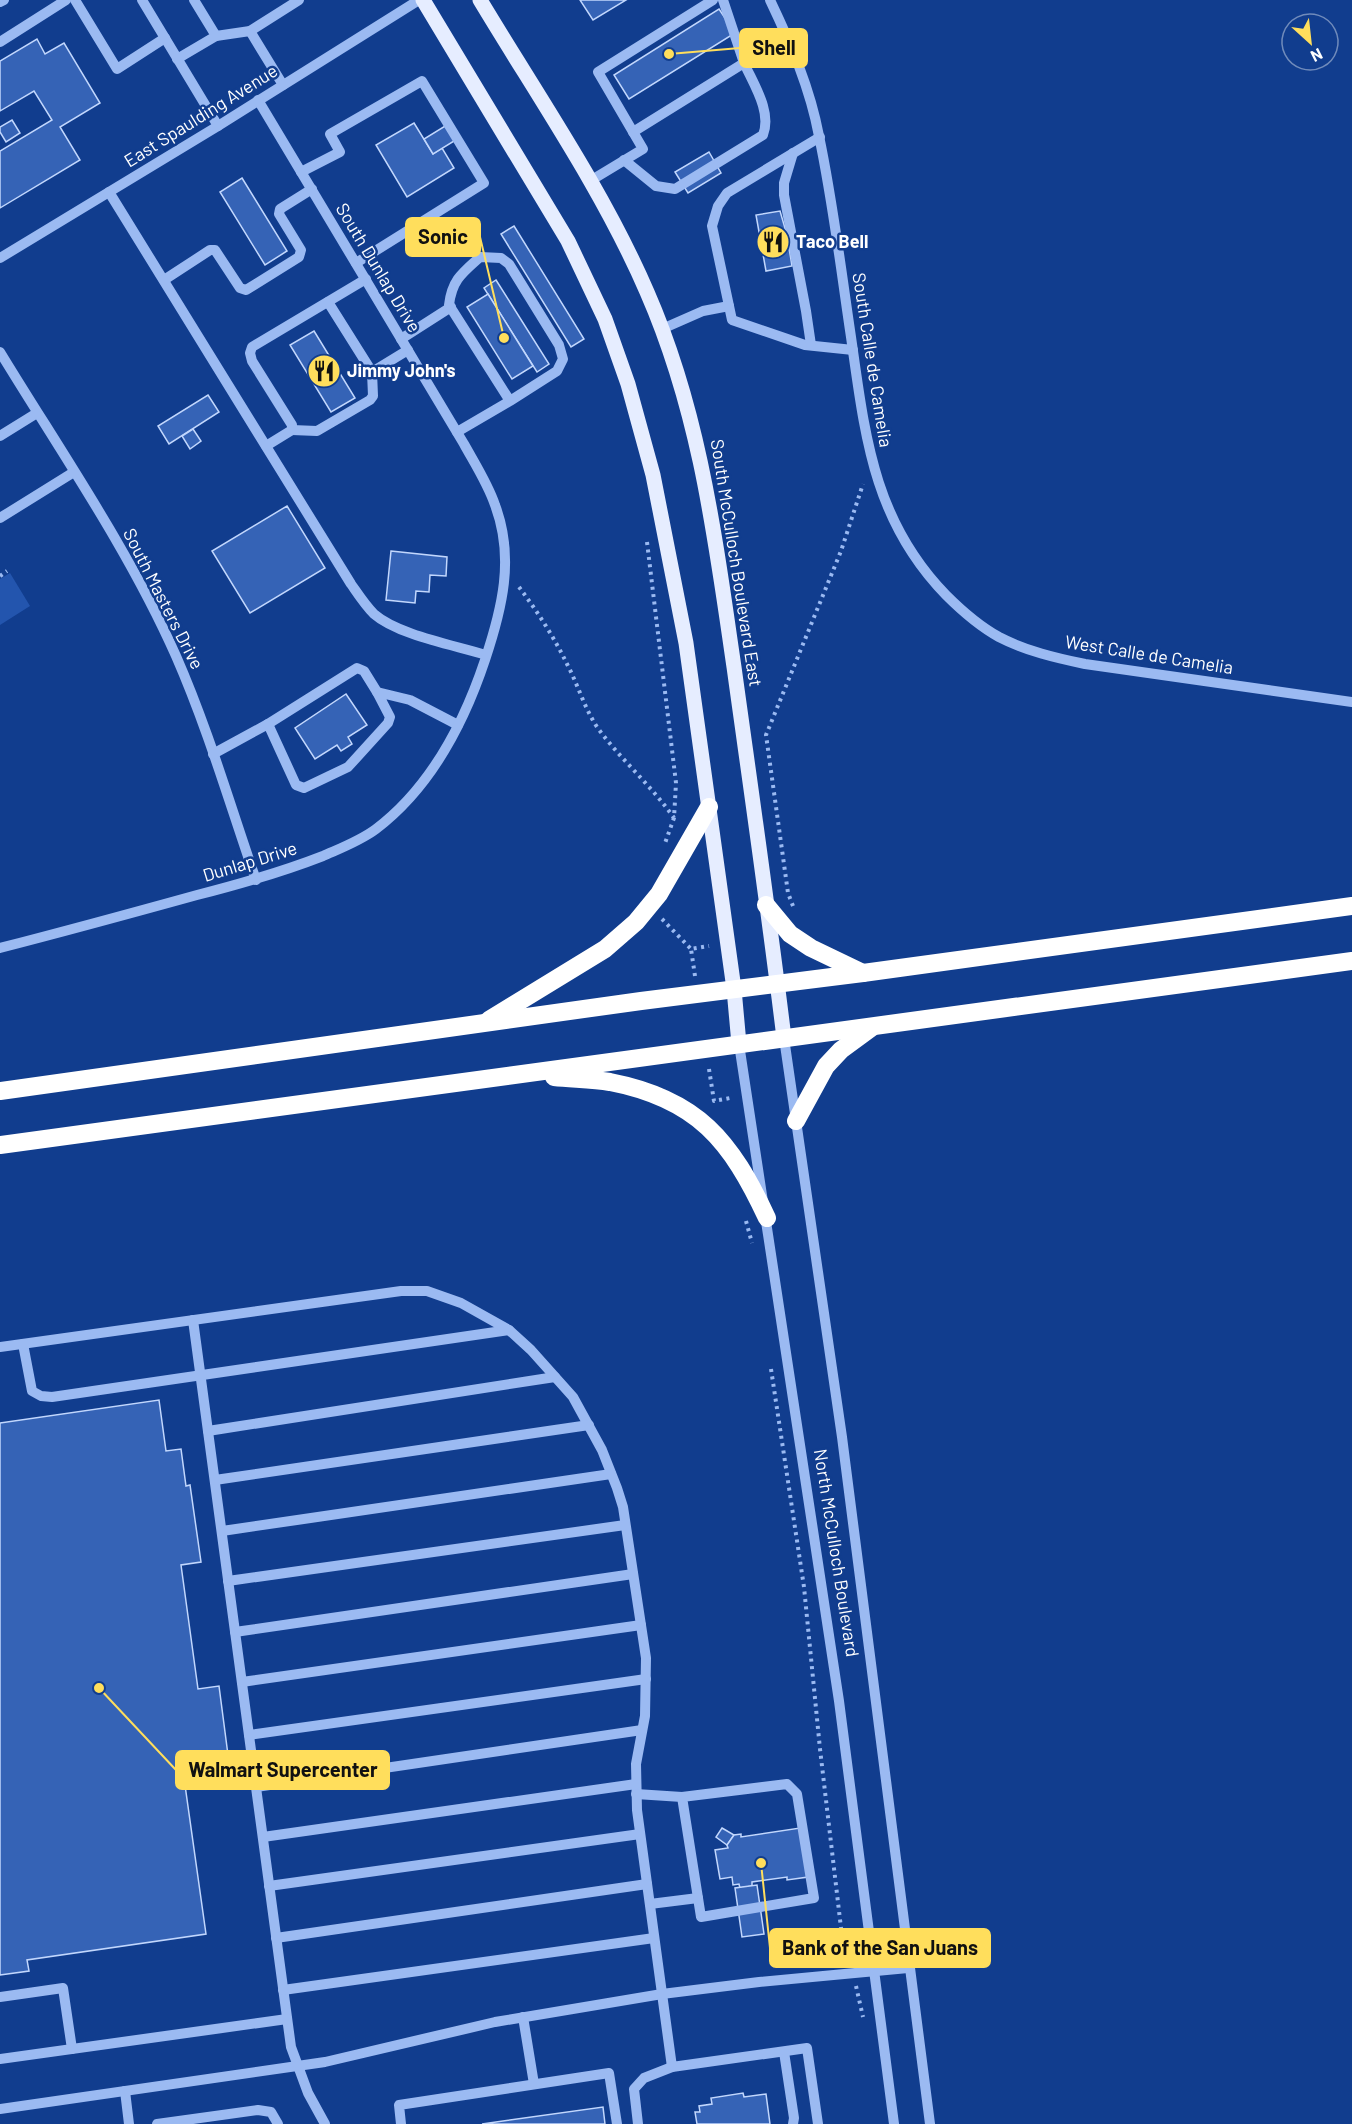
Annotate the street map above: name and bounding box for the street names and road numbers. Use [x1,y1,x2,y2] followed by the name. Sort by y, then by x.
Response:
[120,59,281,171] street label: East Spaulding Avenue
[332,199,426,336] street label: South Dunlap Drive
[848,271,898,449] street label: South Calle de Camelia
[707,437,767,688] street label: South McCulloch Boulevard East
[119,524,209,673] street label: South Masters Drive
[1064,630,1235,678] street label: West Calle de Camelia
[200,836,299,886] street label: Dunlap Drive
[810,1447,864,1658] street label: North McCulloch Boulevard

